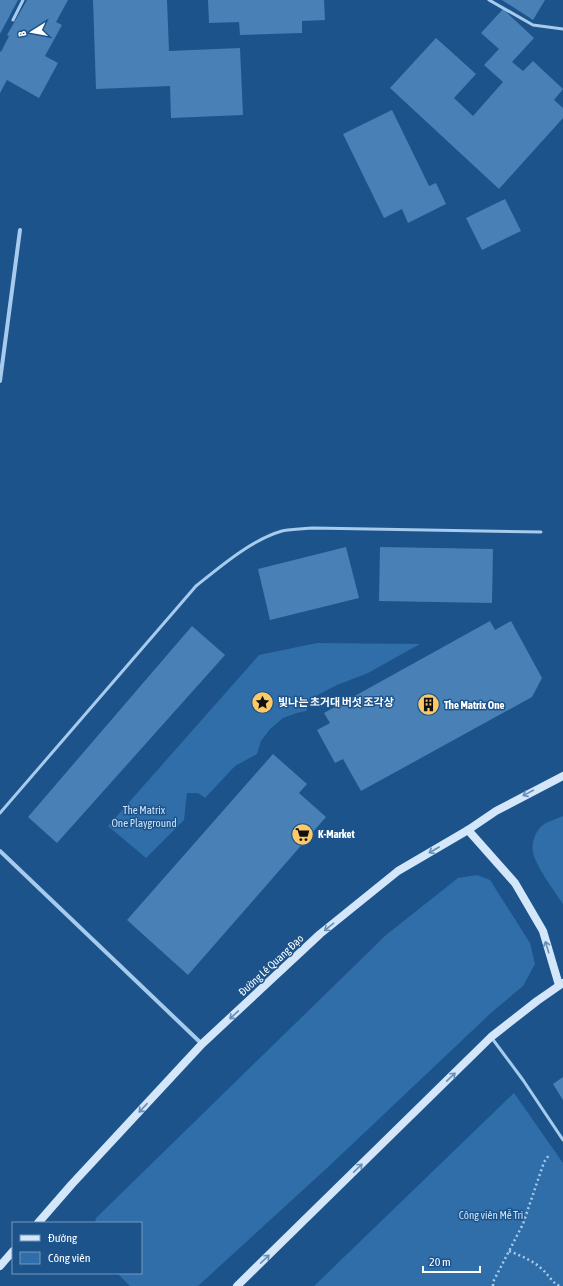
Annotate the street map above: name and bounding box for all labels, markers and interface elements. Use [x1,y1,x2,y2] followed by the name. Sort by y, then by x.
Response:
[12,12,52,52] north arrow
[16,29,29,38] text: B
[249,689,275,715] place icon: 빛나는 초거대 버섯 조각상
[415,692,441,718] building icon: The Matrix One
[278,696,394,708] place label: 빛나는 초거대 버섯 조각상
[444,699,505,711] place label: The Matrix One
[522,790,534,798] one-way arrow
[111,804,177,829] park label: The Matrix One Playground
[289,821,315,847] supermarket icon: K-Market
[318,828,355,840] place label: K-Market
[428,847,440,855] one-way arrow
[324,922,335,931] one-way arrow
[236,932,306,999] street label: Đường Lê Quang Đạo
[543,942,551,954] one-way arrow
[229,1010,239,1019] one-way arrow
[446,1072,456,1082] one-way arrow
[138,1103,148,1113] one-way arrow
[353,1163,363,1173] one-way arrow
[459,1209,523,1221] park label: Công viên Mễ Trì
[12,1222,142,1274] legend
[48,1231,78,1245] text: Đường
[423,1248,480,1274] scale bar
[48,1251,91,1265] text: Công viên
[260,1254,270,1264] one-way arrow
[429,1255,451,1269] text: 20 m

